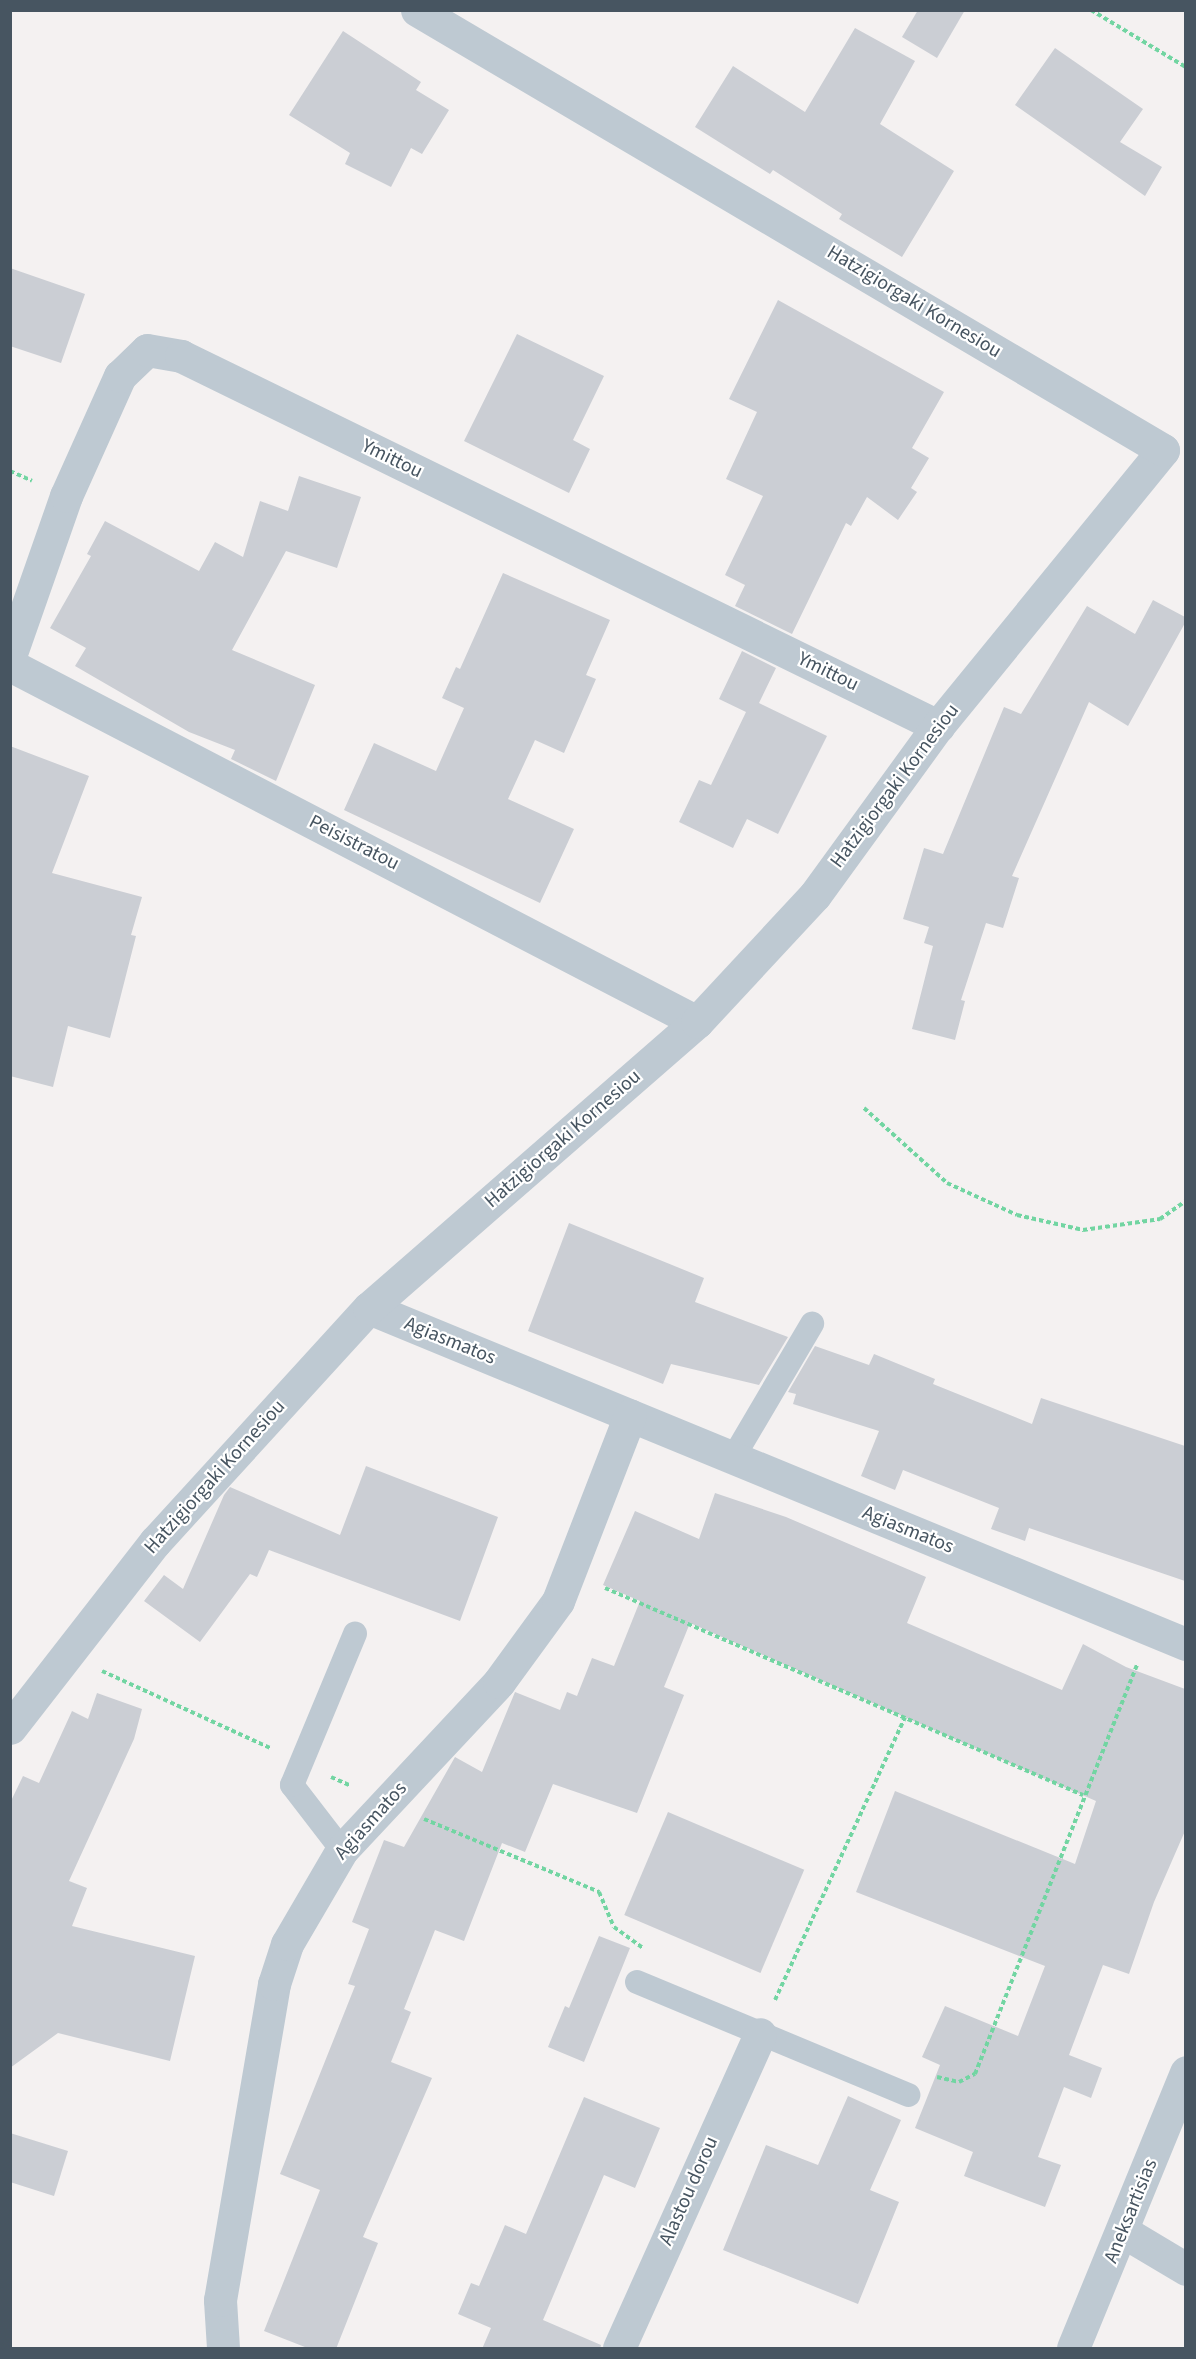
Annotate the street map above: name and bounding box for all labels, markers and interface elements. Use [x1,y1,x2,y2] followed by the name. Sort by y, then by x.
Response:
[822,240,1006,364] street label: Hatzigiorgaki Kornesiou
[358,434,426,484] street label: Ymittou
[794,647,862,697] street label: Ymittou
[825,699,965,873] street label: Hatzigiorgaki Kornesiou
[305,810,403,876] street label: Peisistratou
[480,1065,646,1213] street label: Hatzigiorgaki Kornesiou
[401,1312,499,1370] street label: Agiasmatos
[139,1395,291,1559] street label: Hatzigiorgaki Kornesiou
[859,1501,957,1559] street label: Agiasmatos
[330,1777,412,1865] street label: Agiasmatos
[654,2133,724,2249] street label: Alastou dorou
[1099,2155,1163,2267] street label: Aneksartisias

